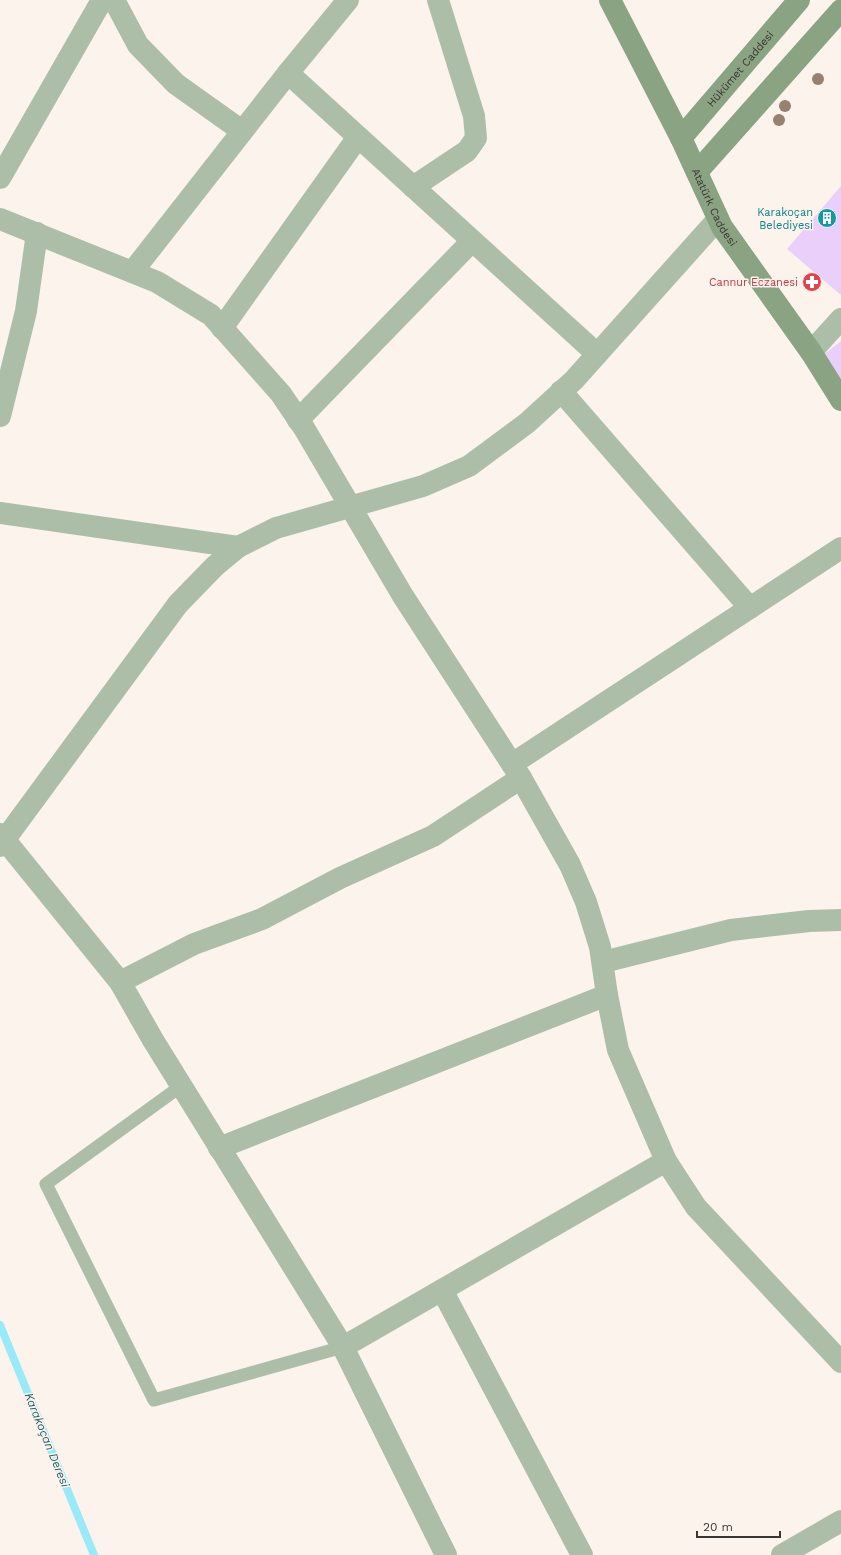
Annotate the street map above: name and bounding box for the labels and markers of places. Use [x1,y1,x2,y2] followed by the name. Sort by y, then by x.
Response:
[757,206,813,232] place label: Karakoçan Belediyesi
[816,207,838,229] building icon: Karakoçan Belediyesi
[801,271,823,293] pharmacy icon: Cannur Eczanesi
[709,276,798,289] place label: Cannur Eczanesi

